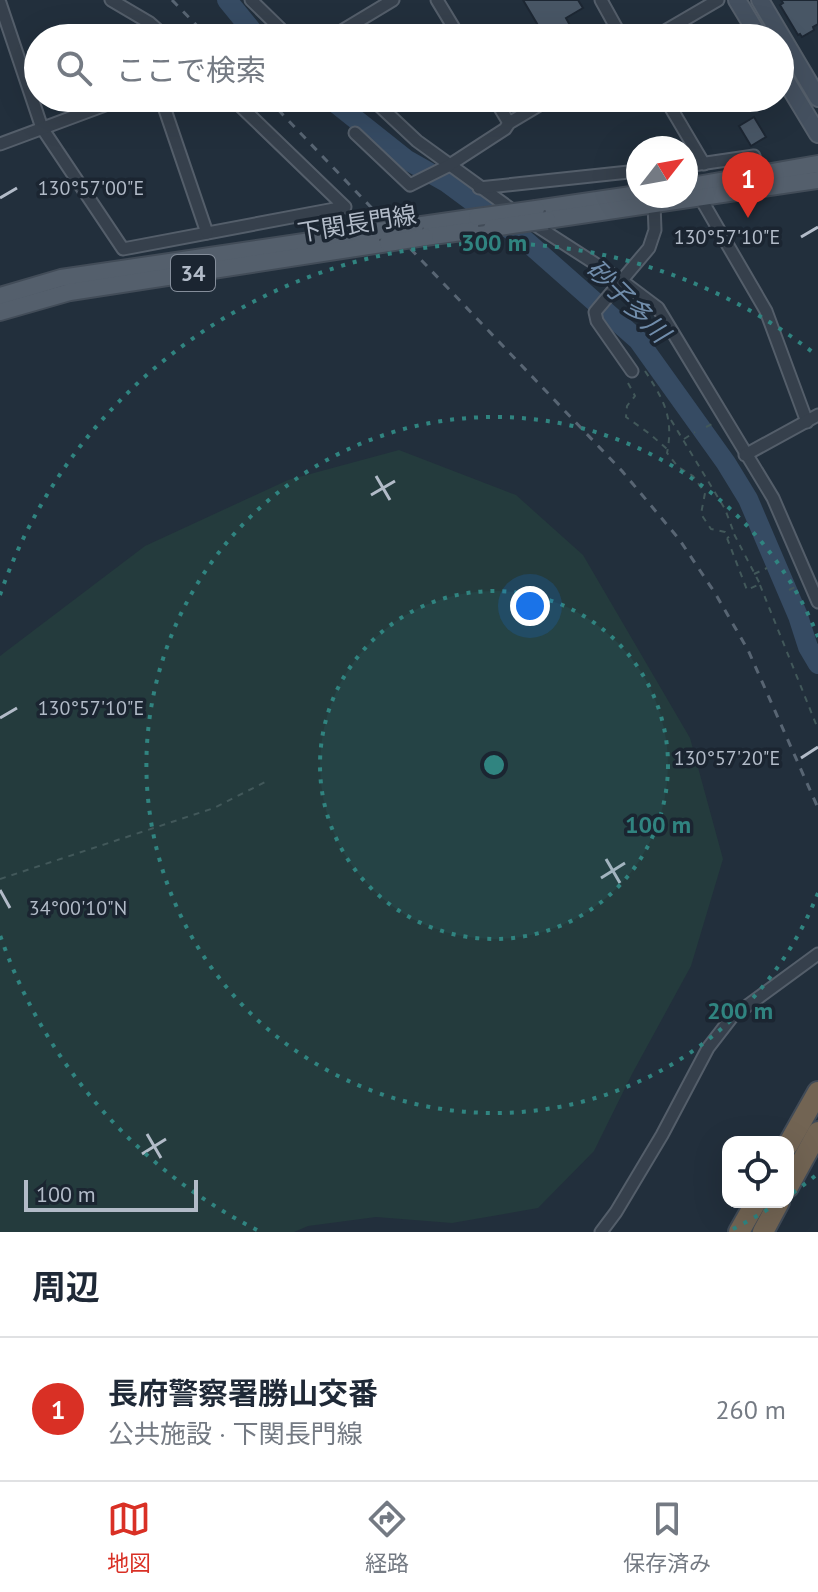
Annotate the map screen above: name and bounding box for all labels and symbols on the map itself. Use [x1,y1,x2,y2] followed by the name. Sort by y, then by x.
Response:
[626,136,698,208] north arrow
[722,152,774,218] pin: 1
[38,175,144,201] text: 130°57'00"E
[295,199,419,248] street label: 下関長門線
[674,224,780,250] text: 130°57'10"E
[461,227,527,258] text: 300 m
[580,252,679,351] water label: 砂子多川
[171,255,215,291] road number: 34
[510,586,550,626] your location
[38,695,144,721] text: 130°57'10"E
[674,745,780,771] text: 130°57'20"E
[480,751,508,779] centre of rings
[625,809,691,840] text: 100 m
[29,895,127,921] text: 34°00'10"N
[707,995,773,1026] text: 200 m
[24,1176,198,1212] scale bar

